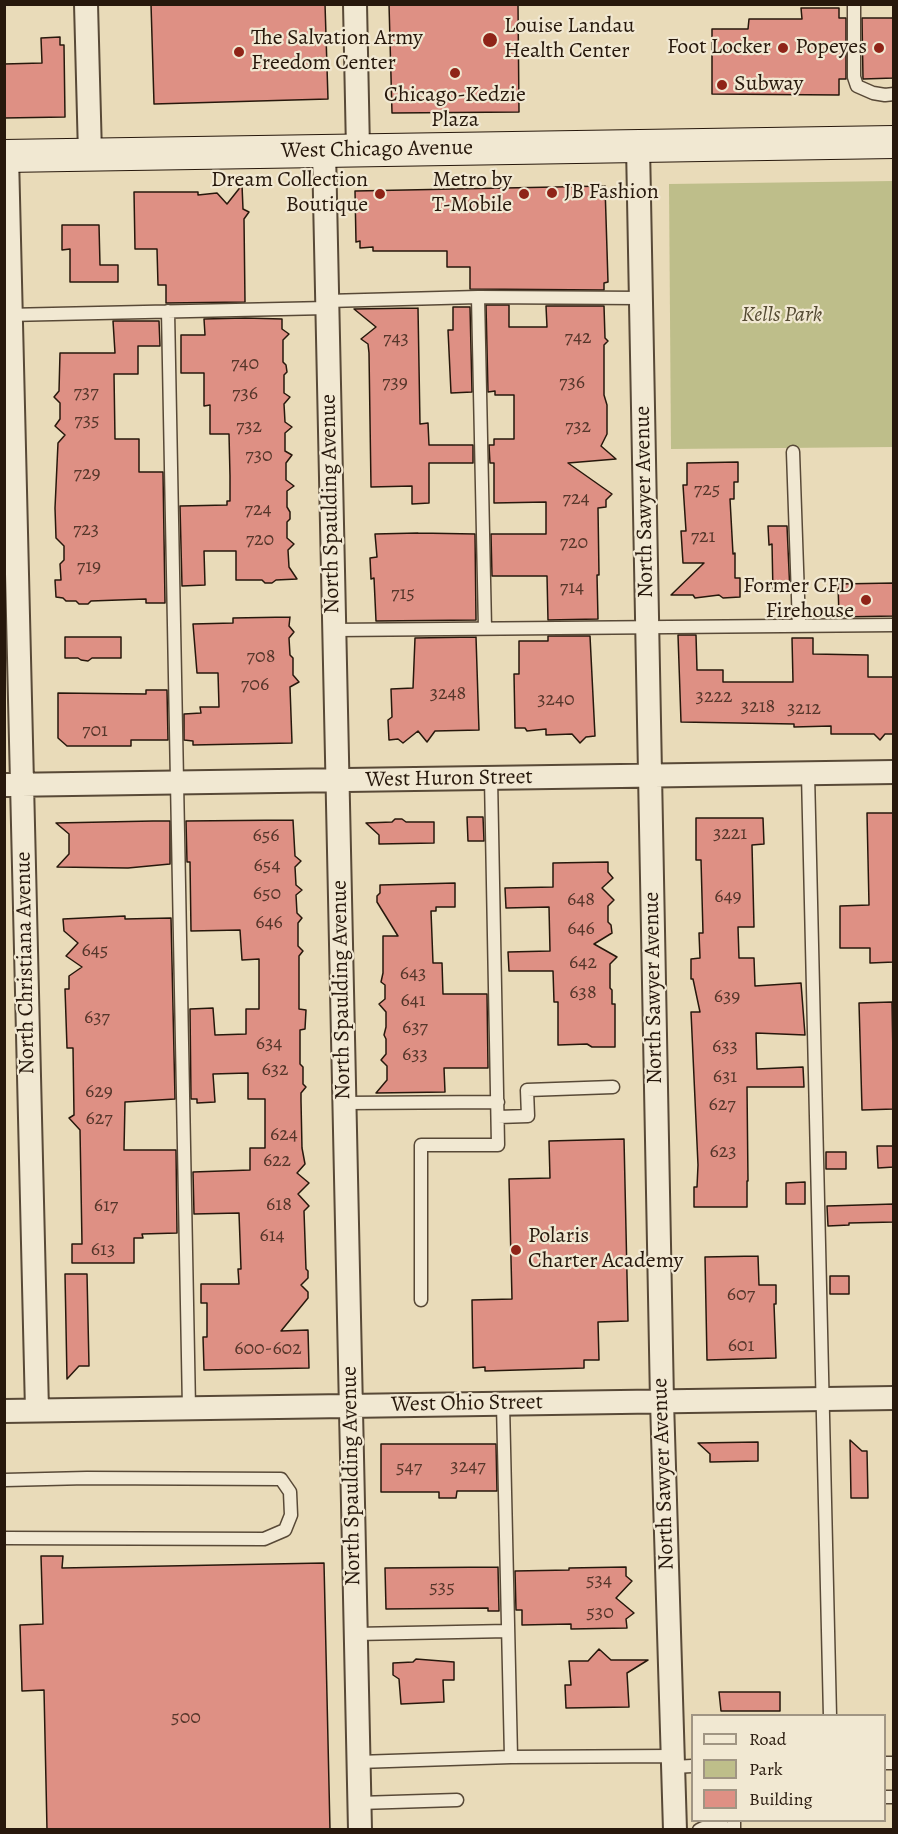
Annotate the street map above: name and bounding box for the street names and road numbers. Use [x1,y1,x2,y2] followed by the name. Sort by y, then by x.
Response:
[281,135,473,165] street label: West Chicago Avenue
[316,394,346,614] street label: North Spaulding Avenue
[630,406,660,598] street label: North Sawyer Avenue
[365,764,533,794] street label: West Huron Street
[11,851,41,1075] street label: North Christiana Avenue
[327,880,357,1100] street label: North Spaulding Avenue
[639,892,669,1084] street label: North Sawyer Avenue
[337,1366,367,1586] street label: North Spaulding Avenue
[647,1377,681,1571] street label: North Sawyer Avenue
[391,1389,543,1419] street label: West Ohio Street

